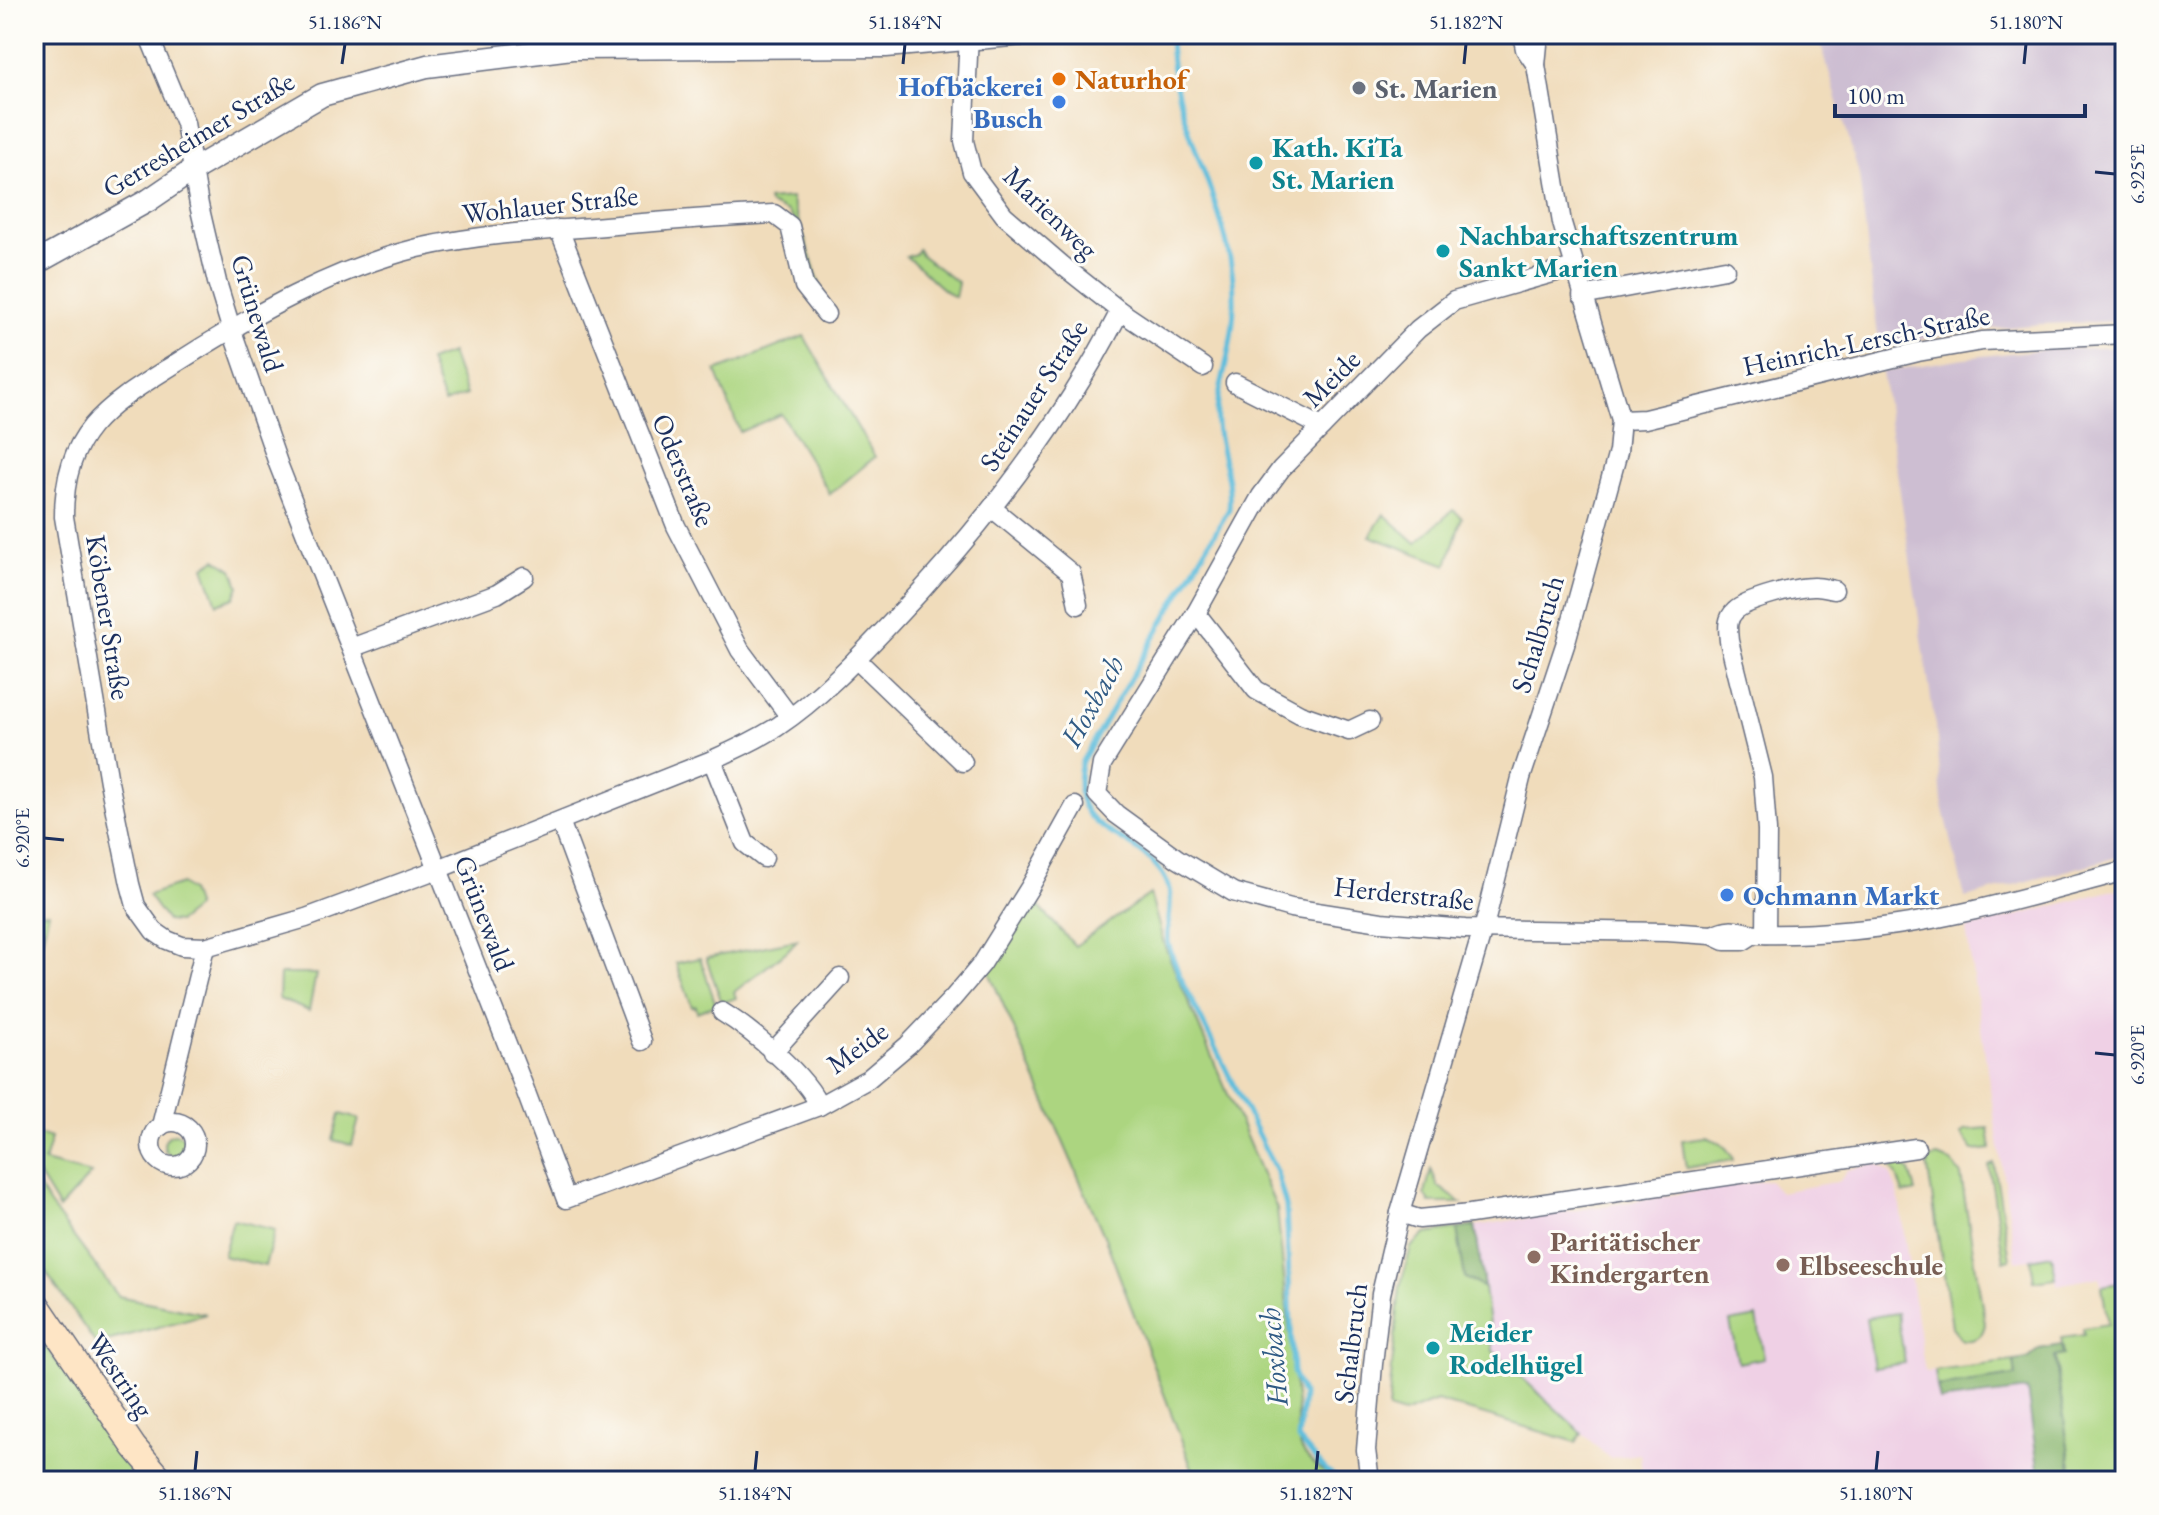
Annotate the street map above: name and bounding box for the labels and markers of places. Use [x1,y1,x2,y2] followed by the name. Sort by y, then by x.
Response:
[1075,61,1191,97] place label: Naturhof
[898,68,1043,136] place label: Hofbäckerei Busch
[1050,70,1068,88] marker: Naturhof
[1375,70,1498,106] place label: St. Marien
[1350,79,1368,97] marker: St. Marien
[1050,93,1068,111] marker: Hofbäckerei Busch
[1272,129,1403,197] place label: Kath. KiTa St. Marien
[1247,154,1265,172] marker: Kath. KiTa St. Marien
[1459,217,1739,285] place label: Nachbarschaftszentrum Sankt Marien
[1434,242,1452,260] marker: Nachbarschaftszentrum Sankt Marien
[1743,877,1940,913] place label: Ochmann Markt
[1718,886,1736,904] marker: Ochmann Markt
[1550,1223,1710,1291] place label: Paritätischer Kindergarten
[1799,1247,1943,1283] place label: Elbseeschule
[1525,1248,1543,1266] marker: Paritätischer Kindergarten
[1774,1256,1792,1274] marker: Elbseeschule
[1449,1314,1584,1382] place label: Meider Rodelhügel
[1424,1339,1442,1357] marker: Meider Rodelhügel

